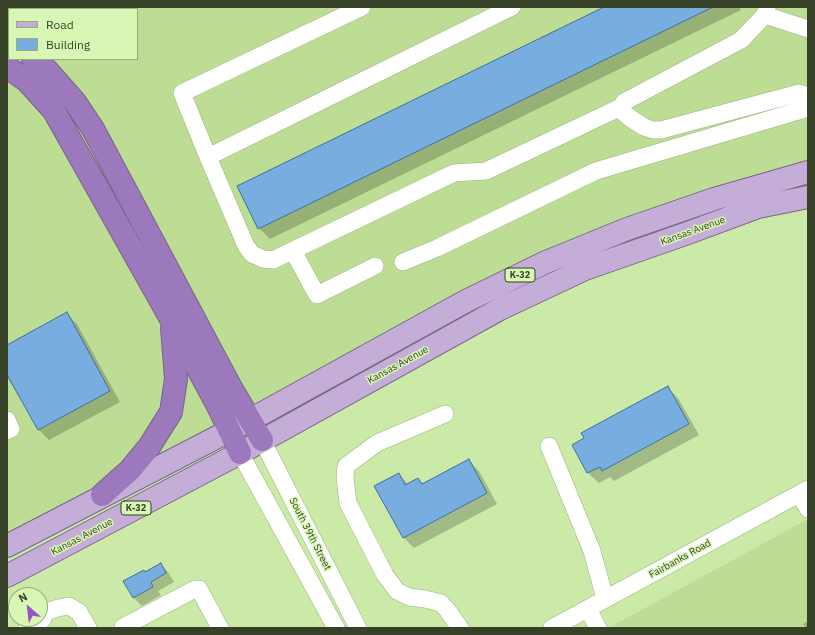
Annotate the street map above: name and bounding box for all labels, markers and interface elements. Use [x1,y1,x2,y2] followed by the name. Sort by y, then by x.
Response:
[8,8,138,60] legend
[46,17,74,32] text: Road
[46,37,90,52] text: Building
[659,214,727,248] street label: Kansas Avenue
[505,268,535,282] road number: K-32
[365,343,431,387] street label: Kansas Avenue
[287,496,333,572] street label: South 39th Street
[121,501,151,515] road number: K-32
[49,516,115,558] street label: Kansas Avenue
[647,537,713,581] street label: Fairbanks Road
[8,587,48,627] north arrow
[16,589,30,605] text: N

